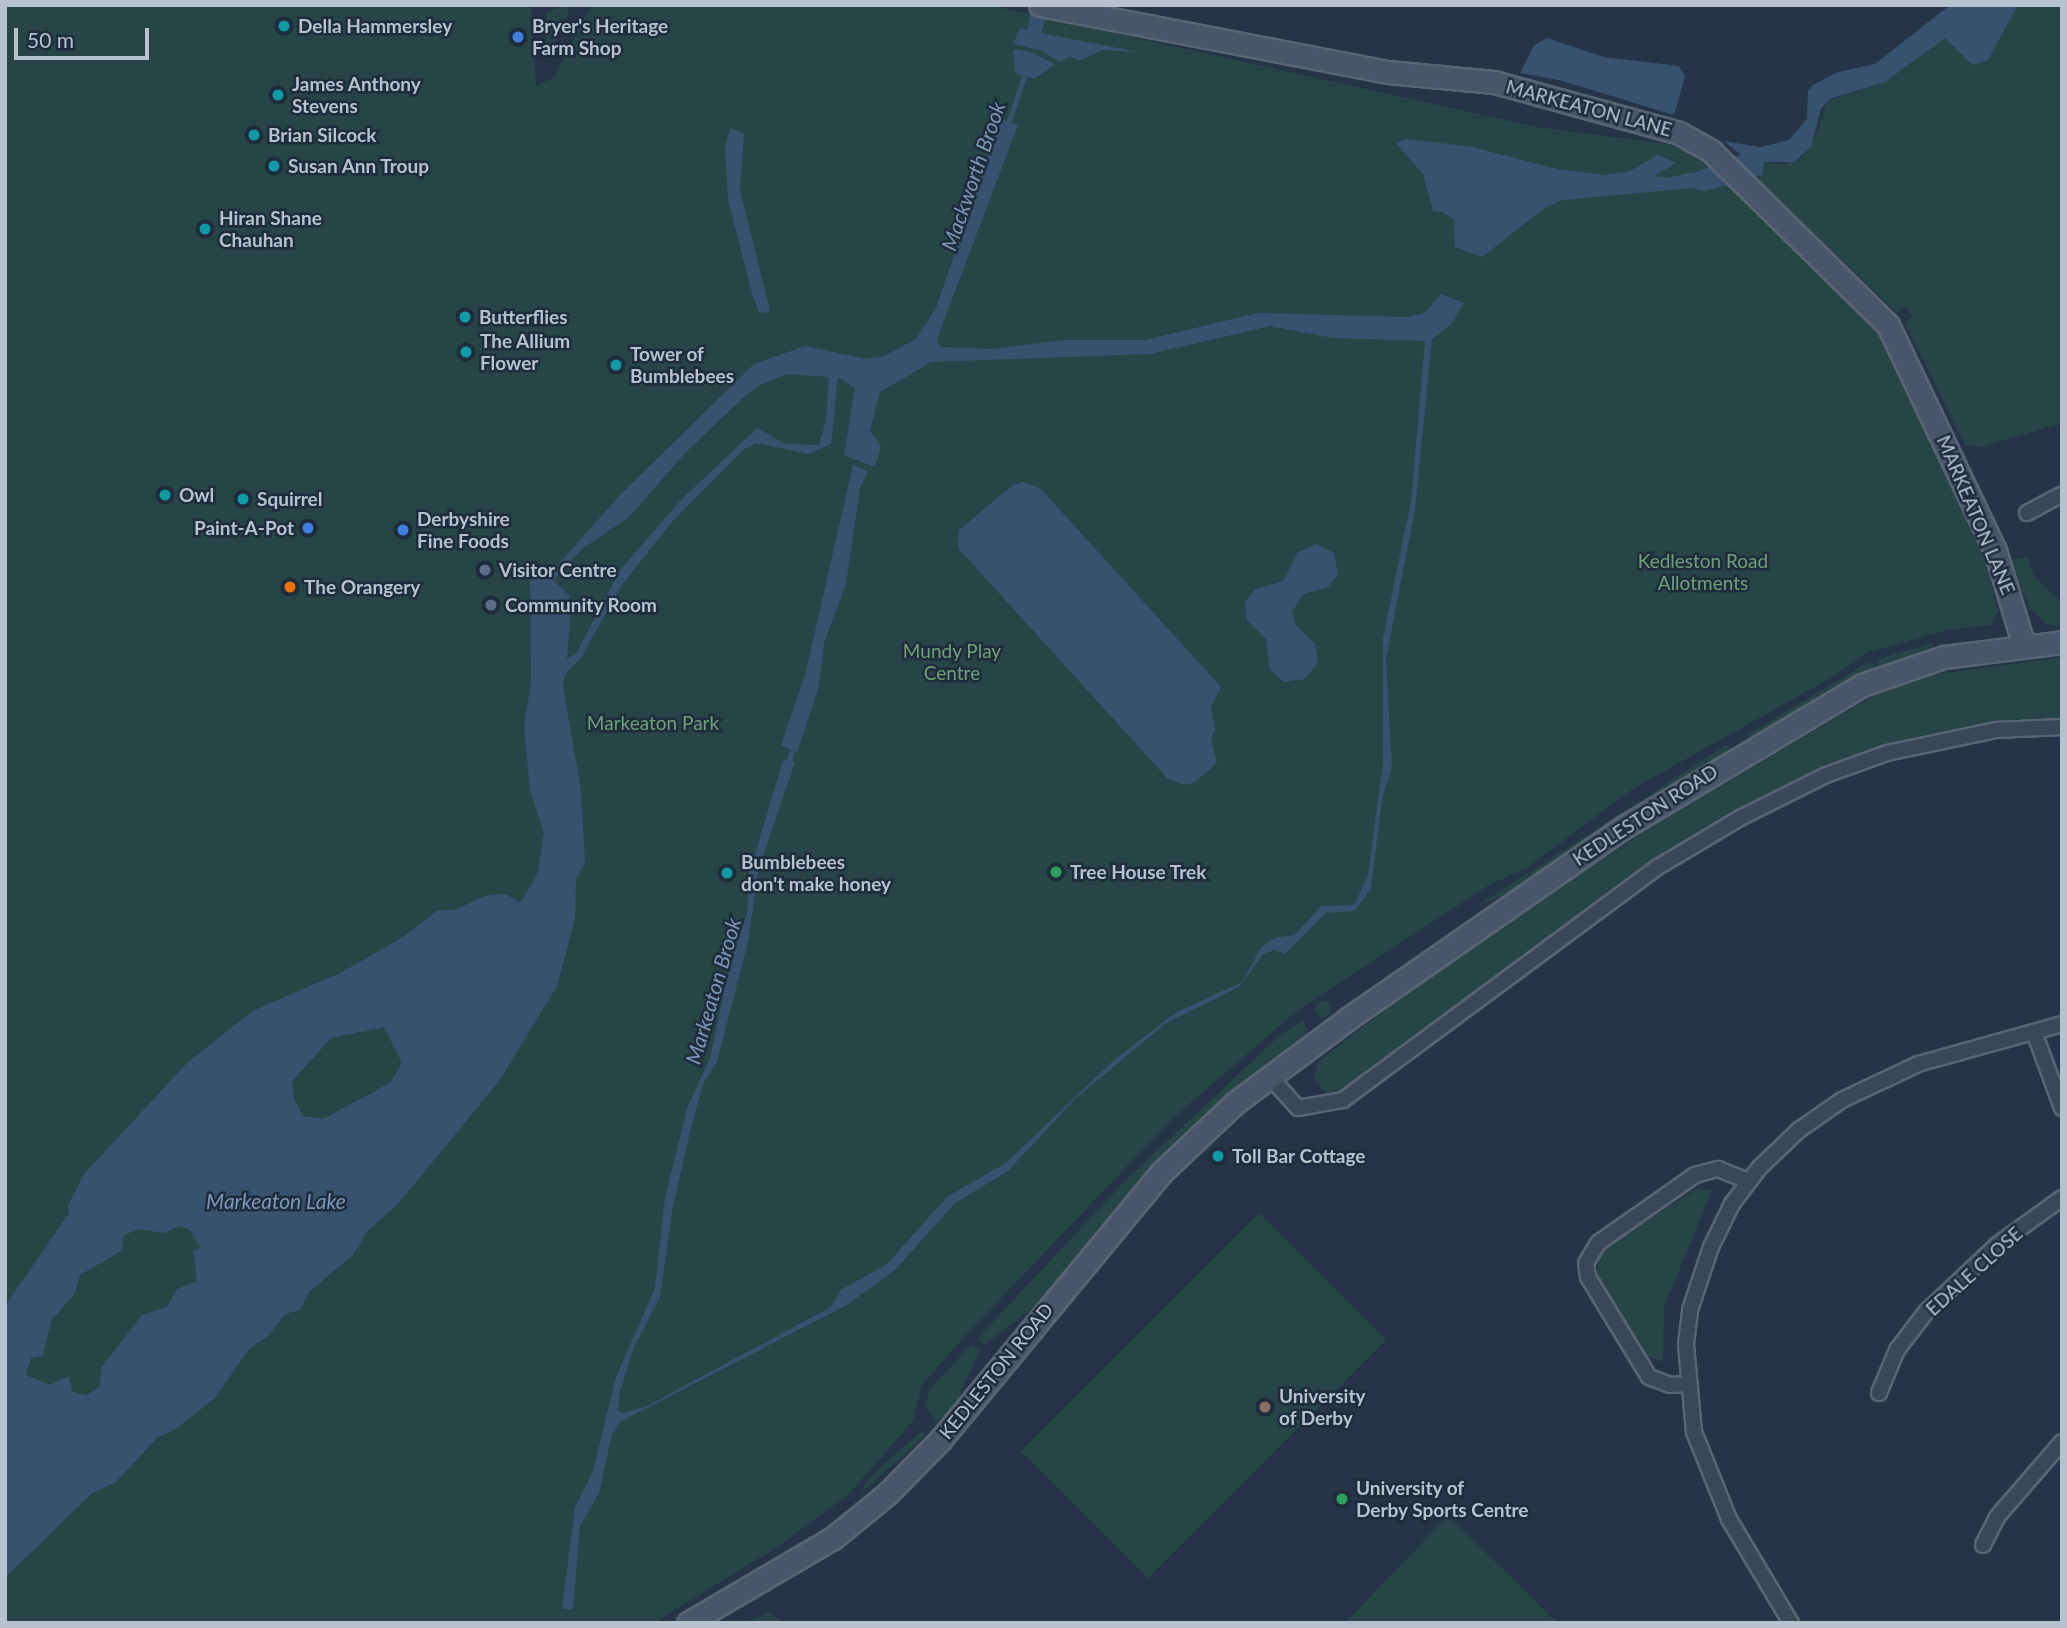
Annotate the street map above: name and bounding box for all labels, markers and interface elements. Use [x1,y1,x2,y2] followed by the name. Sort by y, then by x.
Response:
[18,14,152,58] scale bar
[298,15,452,37] place label: Della Hammersley
[532,15,668,59] place label: Bryer's Heritage Farm Shop
[276,18,292,34] marker: Della Hammersley
[27,27,74,52] text: 50 m
[510,29,526,45] marker: Bryer's Heritage Farm Shop
[292,73,421,117] place label: James Anthony Stevens
[1504,75,1674,141] street label: MARKEATON LANE
[270,87,286,103] marker: James Anthony Stevens
[936,98,1010,254] water label: Mackworth Brook
[268,124,376,146] place label: Brian Silcock
[246,127,262,143] marker: Brian Silcock
[288,155,430,177] place label: Susan Ann Troup
[266,158,282,174] marker: Susan Ann Troup
[219,207,322,251] place label: Hiran Shane Chauhan
[197,221,213,237] marker: Hiran Shane Chauhan
[479,306,568,328] place label: Butterflies
[457,309,473,325] marker: Butterflies
[480,330,571,374] place label: The Allium Flower
[630,343,734,387] place label: Tower of Bumblebees
[458,344,474,360] marker: The Allium Flower
[608,357,624,373] marker: Tower of Bumblebees
[1932,432,2020,598] street label: MARKEATON LANE
[179,484,214,506] place label: Owl
[157,487,173,503] marker: Owl
[257,488,322,510] place label: Squirrel
[235,491,251,507] marker: Squirrel
[417,508,510,552] place label: Derbyshire Fine Foods
[194,517,294,539] place label: Paint-A-Pot
[300,520,316,536] marker: Paint-A-Pot
[395,522,411,538] marker: Derbyshire Fine Foods
[1638,550,1768,594] park label: Kedleston Road Allotments
[499,559,617,581] place label: Visitor Centre
[477,562,493,578] marker: Visitor Centre
[304,576,420,598] place label: The Orangery
[282,579,298,595] marker: The Orangery
[505,594,657,616] place label: Community Room
[483,597,499,613] marker: Community Room
[903,640,1001,684] park label: Mundy Play Centre
[587,712,719,734] park label: Markeaton Park
[1568,760,1722,870] street label: KEDLESTON ROAD
[741,851,891,895] place label: Bumblebees don't make honey
[1070,861,1207,883] place label: Tree House Trek
[1048,864,1064,880] marker: Tree House Trek
[719,865,735,881] marker: Bumblebees don't make honey
[680,915,746,1067] water label: Markeaton Brook
[1232,1145,1366,1167] place label: Toll Bar Cottage
[1210,1148,1226,1164] marker: Toll Bar Cottage
[206,1188,346,1214] water label: Markeaton Lake
[1921,1222,2027,1320] street label: EDALE CLOSE
[934,1298,1058,1444] street label: KEDLESTON ROAD
[1279,1385,1366,1429] place label: University of Derby
[1257,1399,1273,1415] marker: University of Derby
[1356,1477,1529,1521] place label: University of Derby Sports Centre
[1334,1491,1350,1507] marker: University of Derby Sports Centre

